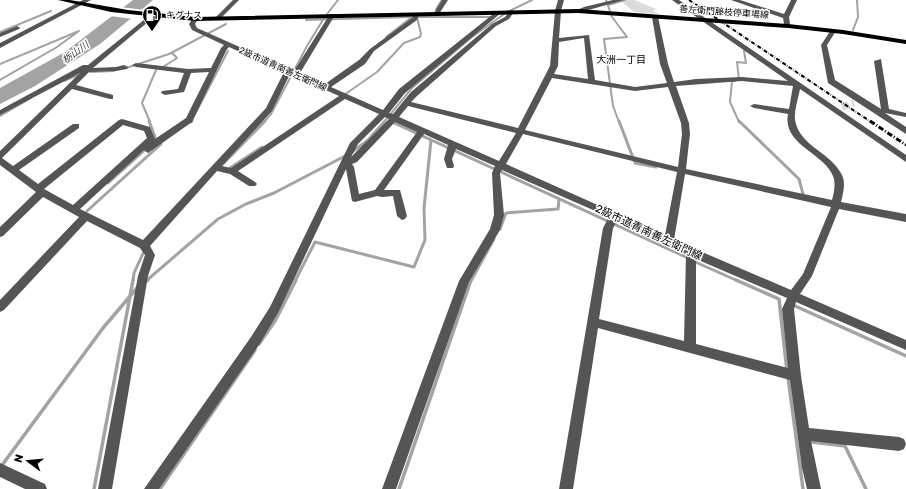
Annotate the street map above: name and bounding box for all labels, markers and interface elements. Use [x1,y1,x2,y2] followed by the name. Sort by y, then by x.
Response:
[141,4,163,32] fuel station icon: キグナス
[679,4,770,20] street label: 善左衛門藤枝停車場線
[166,10,202,20] place label: キグナス
[60,39,92,66] water label: 栃山川
[237,45,329,93] street label: 2級市道青南善左衛門線
[596,54,646,66] district label: 大洲一丁目
[593,202,704,263] street label: 2級市道青南善左衛門線
[8,441,48,481] north arrow
[12,453,26,464] text: N

